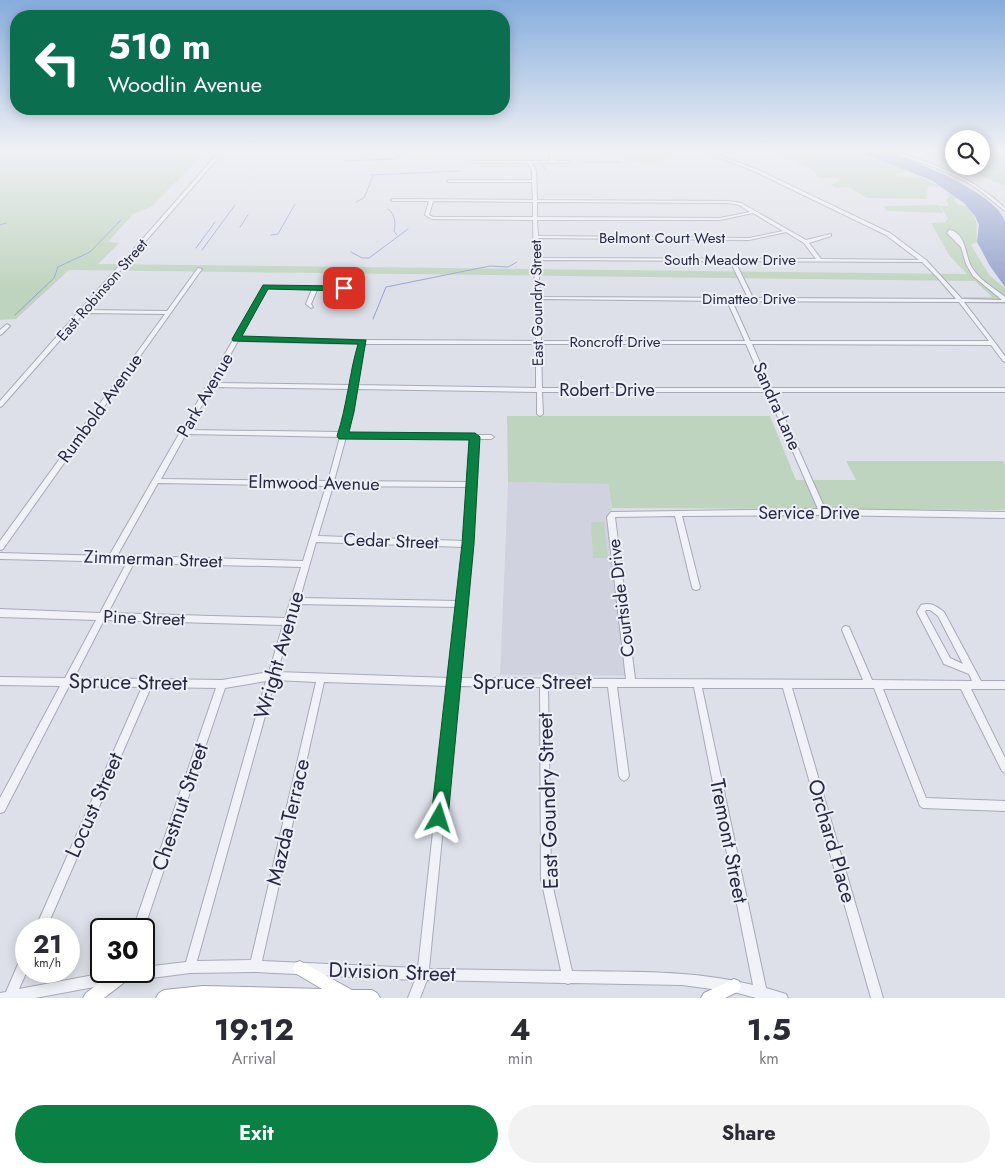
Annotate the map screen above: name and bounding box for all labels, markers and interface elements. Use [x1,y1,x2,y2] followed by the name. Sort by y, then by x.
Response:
[108,22,211,72] text: 510 m
[25,30,90,95] icon: left
[108,68,262,100] text: Woodlin Avenue
[945,130,990,175] map controls
[945,130,990,175] button: search
[599,227,725,249] street label: Belmont Court West
[51,234,153,346] street label: East Robinson Street
[525,239,549,366] street label: East Goundry Street
[664,249,796,271] street label: South Meadow Drive
[323,267,365,309] pin
[330,274,358,302] icon: arrive
[702,288,796,310] street label: Dimatteo Drive
[569,331,661,353] street label: Roncroff Drive
[51,348,149,468] street label: Rumbold Avenue
[170,348,240,442] street label: Park Avenue
[746,358,808,454] street label: Sandra Lane
[559,377,655,403] street label: Robert Drive
[248,469,380,497] street label: Elmwood Avenue
[758,500,860,526] street label: Service Drive
[343,526,440,556] street label: Cedar Street
[601,537,641,659] street label: Courtside Drive
[83,544,223,574] street label: Zimmerman Street
[246,587,312,722] street label: Wright Avenue
[103,604,186,632] street label: Pine Street
[68,666,188,698] street label: Spruce Street
[473,667,591,697] street label: Spruce Street
[530,712,566,890] street label: East Goundry Street
[144,739,216,875] street label: Chestnut Street
[58,748,130,862] street label: Locust Street
[259,756,317,888] street label: Mazda Terrace
[702,776,756,906] street label: Tremont Street
[800,776,864,907] street label: Orchard Place
[412,791,464,843] position arrow
[90,918,155,983] speed limit sign: 30
[33,926,62,962] text: 21
[34,954,61,972] text: km/h
[328,955,456,989] street label: Division Street
[214,1008,294,1051] text: 19:12
[510,1008,531,1051] text: 4
[747,1008,791,1051] text: 1.5
[232,1047,276,1070] text: Arrival
[508,1047,533,1070] text: min
[759,1047,779,1070] text: km
[15,1105,498,1163] button: Exit
[508,1105,990,1163] button: Share

